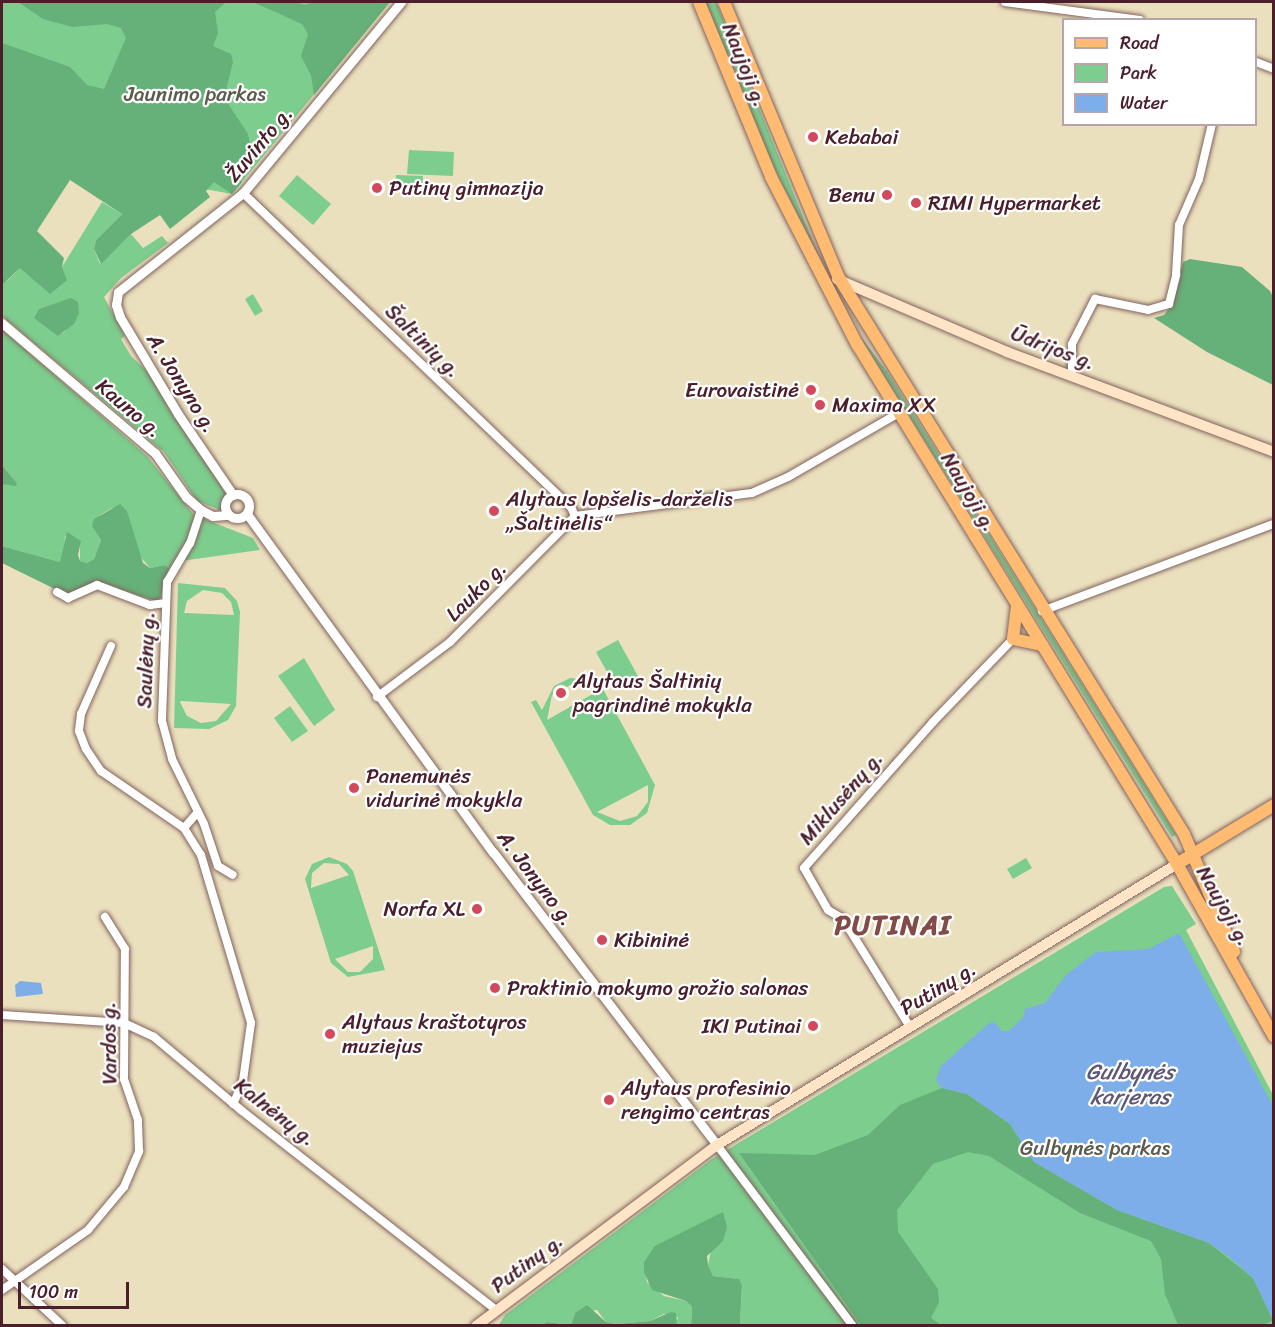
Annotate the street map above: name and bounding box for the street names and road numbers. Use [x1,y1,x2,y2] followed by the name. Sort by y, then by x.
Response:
[717,19,773,111] street label: Naujoji g.
[220,101,298,187] street label: Žuvinto g.
[380,299,466,383] street label: Šaltinių g.
[1007,320,1099,376] street label: Ūdrijos g.
[141,328,223,438] street label: A. Jonyno g.
[91,373,167,443] street label: Kauno g.
[935,448,1003,536] street label: Naujoji g.
[440,555,512,627] street label: Lauko g.
[132,611,160,709] street label: Saulėnų g.
[794,746,888,850] street label: Miklusėnų g.
[492,825,580,931] street label: A. Jonyno g.
[1191,861,1257,951] street label: Naujoji g.
[896,956,980,1020] street label: Putinų g.
[96,1001,122,1085] street label: Vardos g.
[229,1072,321,1152] street label: Kalnėnų g.
[486,1228,568,1298] street label: Putinų g.

